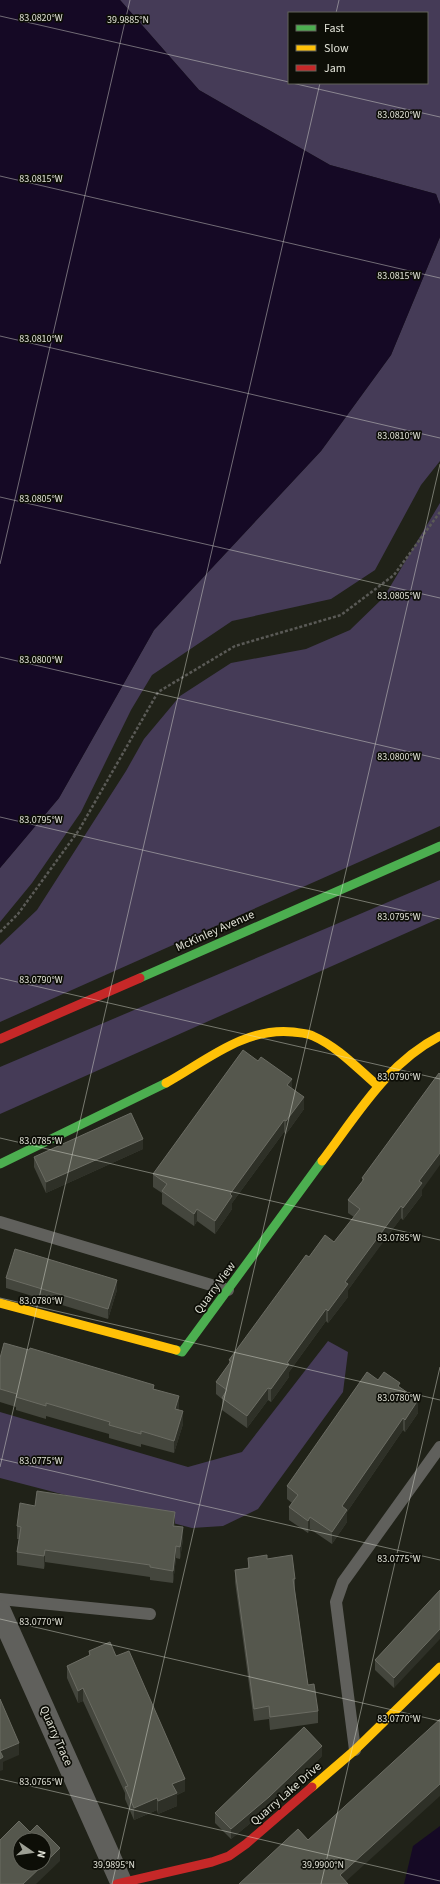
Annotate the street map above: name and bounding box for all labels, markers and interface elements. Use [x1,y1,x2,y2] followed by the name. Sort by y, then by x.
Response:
[19,11,63,25] text: 83.0820°W
[288,12,428,84] legend
[107,13,149,27] text: 39.9885°N
[324,20,344,37] text: Fast
[324,40,349,57] text: Slow
[324,60,346,77] text: Jam
[377,108,421,122] text: 83.0820°W
[19,172,63,186] text: 83.0815°W
[377,269,421,283] text: 83.0815°W
[19,332,63,346] text: 83.0810°W
[377,429,421,443] text: 83.0810°W
[19,492,63,506] text: 83.0805°W
[377,589,421,603] text: 83.0805°W
[19,653,63,667] text: 83.0800°W
[377,750,421,764] text: 83.0800°W
[19,813,63,827] text: 83.0795°W
[173,906,257,956] street label: McKinley Avenue
[377,910,421,924] text: 83.0795°W
[19,973,63,987] text: 83.0790°W
[377,1070,421,1084] text: 83.0790°W
[19,1134,63,1148] text: 83.0785°W
[377,1231,421,1245] text: 83.0785°W
[190,1258,240,1318] street label: Quarry View
[19,1294,63,1308] text: 83.0780°W
[377,1391,421,1405] text: 83.0780°W
[19,1454,63,1468] text: 83.0775°W
[377,1552,421,1566] text: 83.0775°W
[19,1615,63,1629] text: 83.0770°W
[35,1703,77,1769] street label: Quarry Trace
[377,1712,421,1726] text: 83.0770°W
[247,1758,325,1830] street label: Quarry Lake Drive
[19,1775,63,1789] text: 83.0765°W
[12,1832,52,1872] north arrow
[33,1849,49,1859] text: N
[93,1858,135,1872] text: 39.9895°N
[302,1858,344,1872] text: 39.9900°N

